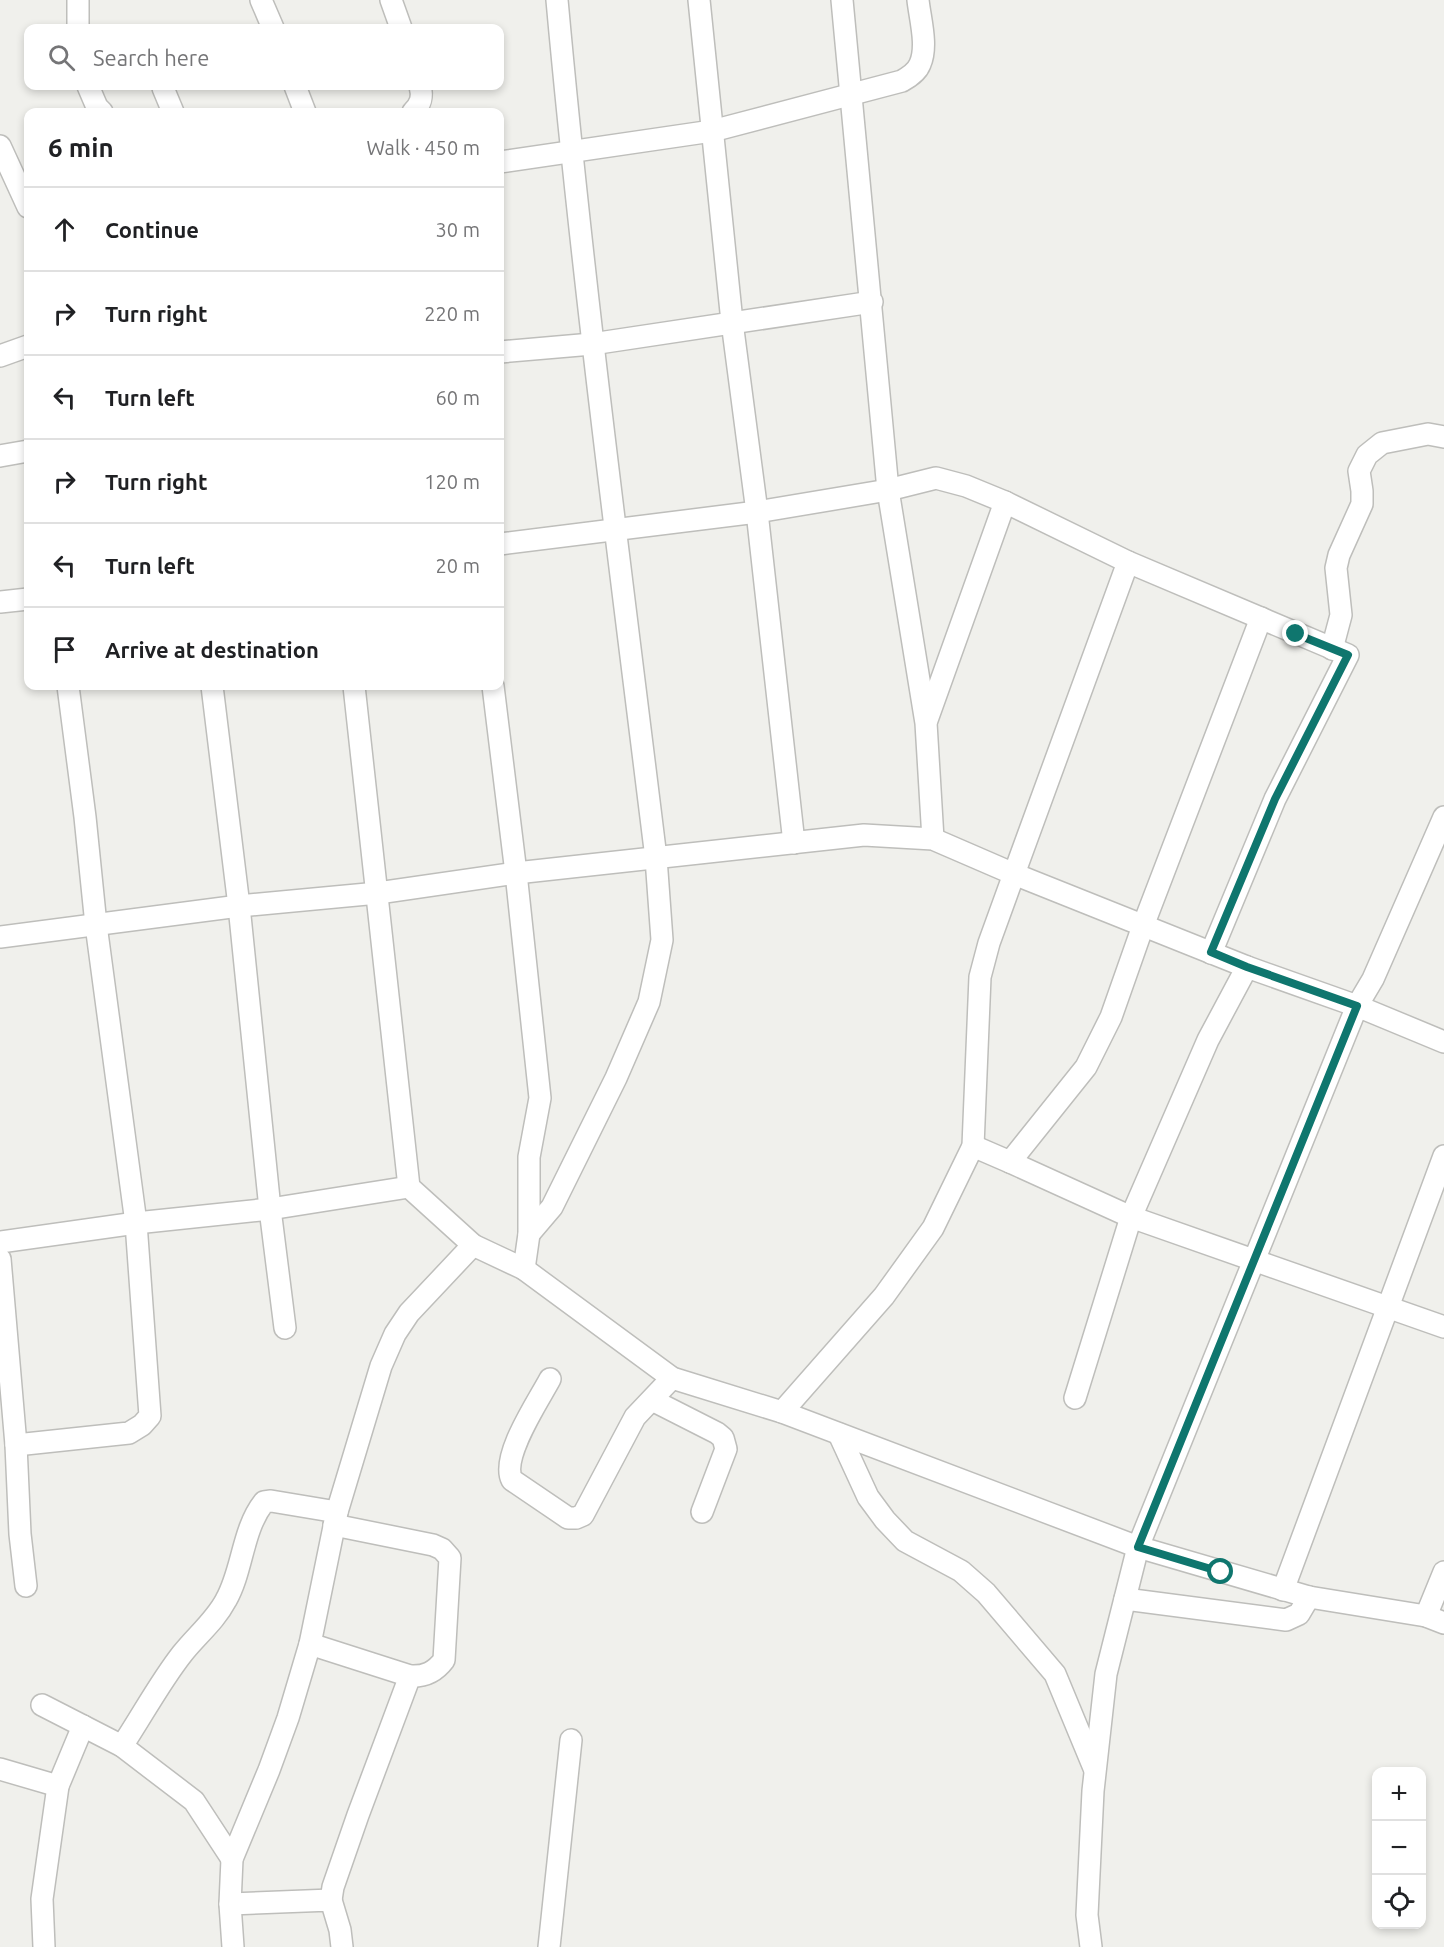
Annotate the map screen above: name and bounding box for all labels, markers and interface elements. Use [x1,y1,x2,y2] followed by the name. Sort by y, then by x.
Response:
[24,24,504,90] search box
[45,41,78,74] icon: search
[93,45,209,70] text: Search here
[48,133,114,162] text: 6 min
[367,136,480,159] text: Walk · 450 m
[48,213,81,246] icon: ahead
[105,217,199,242] text: Continue
[436,218,480,241] text: 30 m
[48,297,81,330] icon: right
[105,301,207,326] text: Turn right
[424,302,480,325] text: 220 m
[48,381,81,414] icon: left
[105,385,195,410] text: Turn left
[436,386,480,409] text: 60 m
[48,465,81,498] icon: right
[105,469,207,494] text: Turn right
[424,470,480,493] text: 120 m
[48,549,81,582] icon: left
[105,553,195,578] text: Turn left
[436,554,480,577] text: 20 m
[1282,620,1308,646] route end
[48,633,81,666] icon: arrive
[105,637,319,662] text: Arrive at destination
[1207,1558,1233,1584] route start
[1372,1767,1426,1929] map controls
[1372,1767,1426,1821] button: +
[1372,1821,1426,1875] button: −
[1372,1875,1426,1929] button: locate

